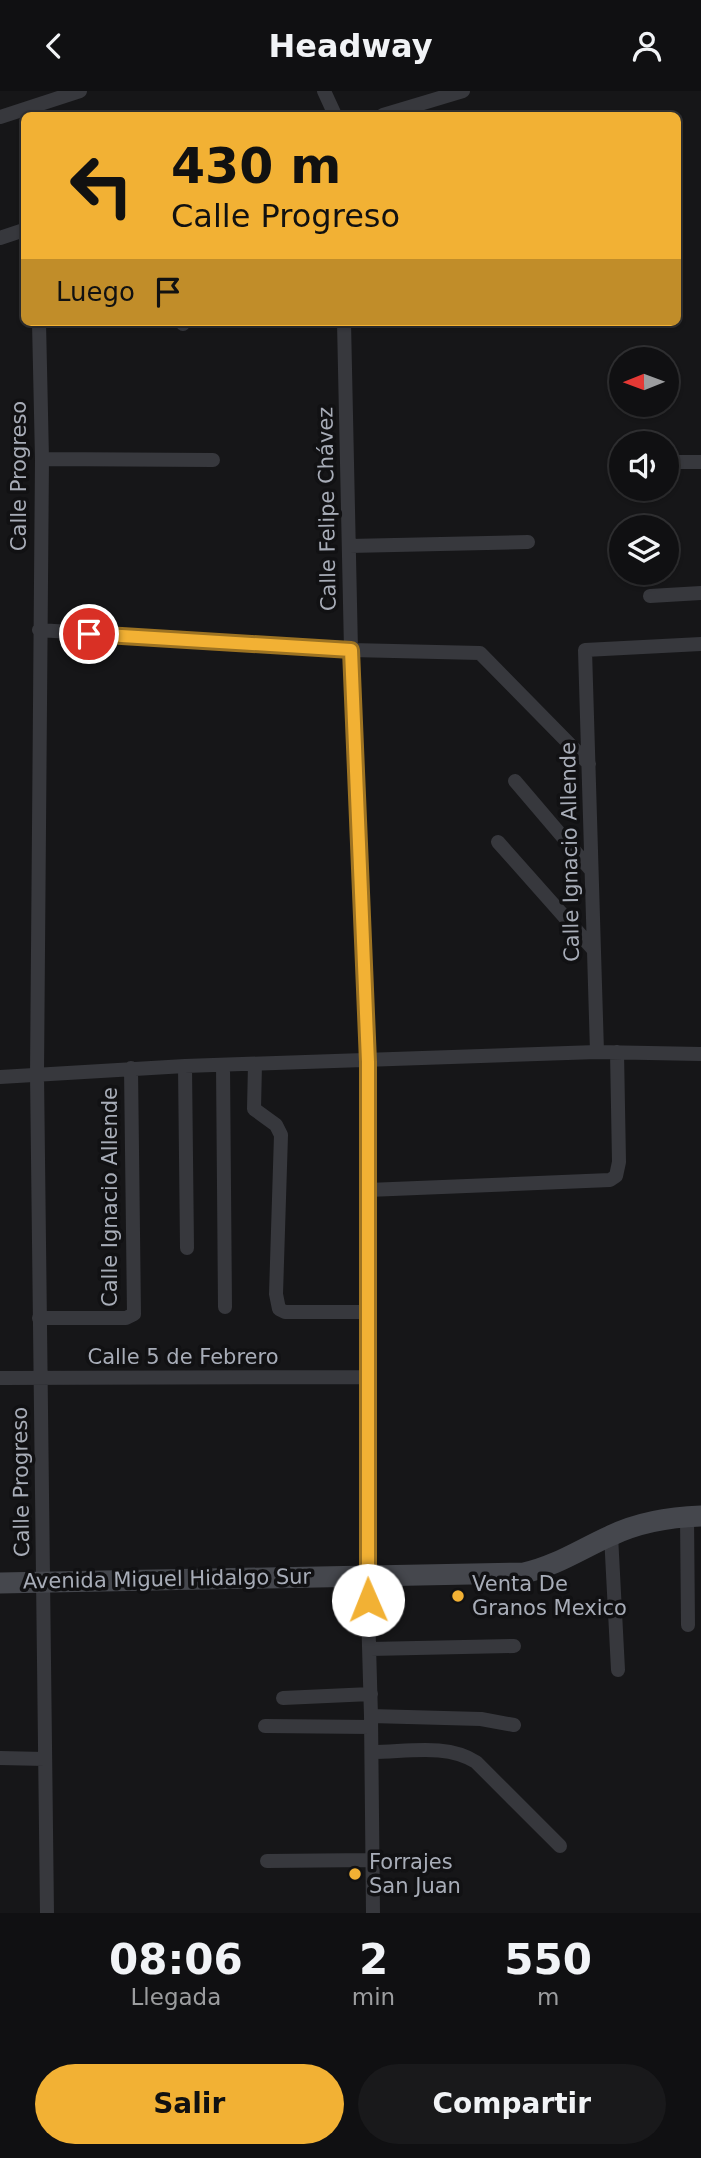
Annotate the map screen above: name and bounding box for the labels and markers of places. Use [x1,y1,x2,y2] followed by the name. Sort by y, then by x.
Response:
[59,604,119,664] pin
[472,1572,627,1620] place label: Venta De Granos Mexico
[450,1588,466,1604] marker: Venta De Granos Mexico
[369,1850,461,1898] place label: Forrajes San Juan
[347,1866,363,1882] marker: Forrajes San Juan

